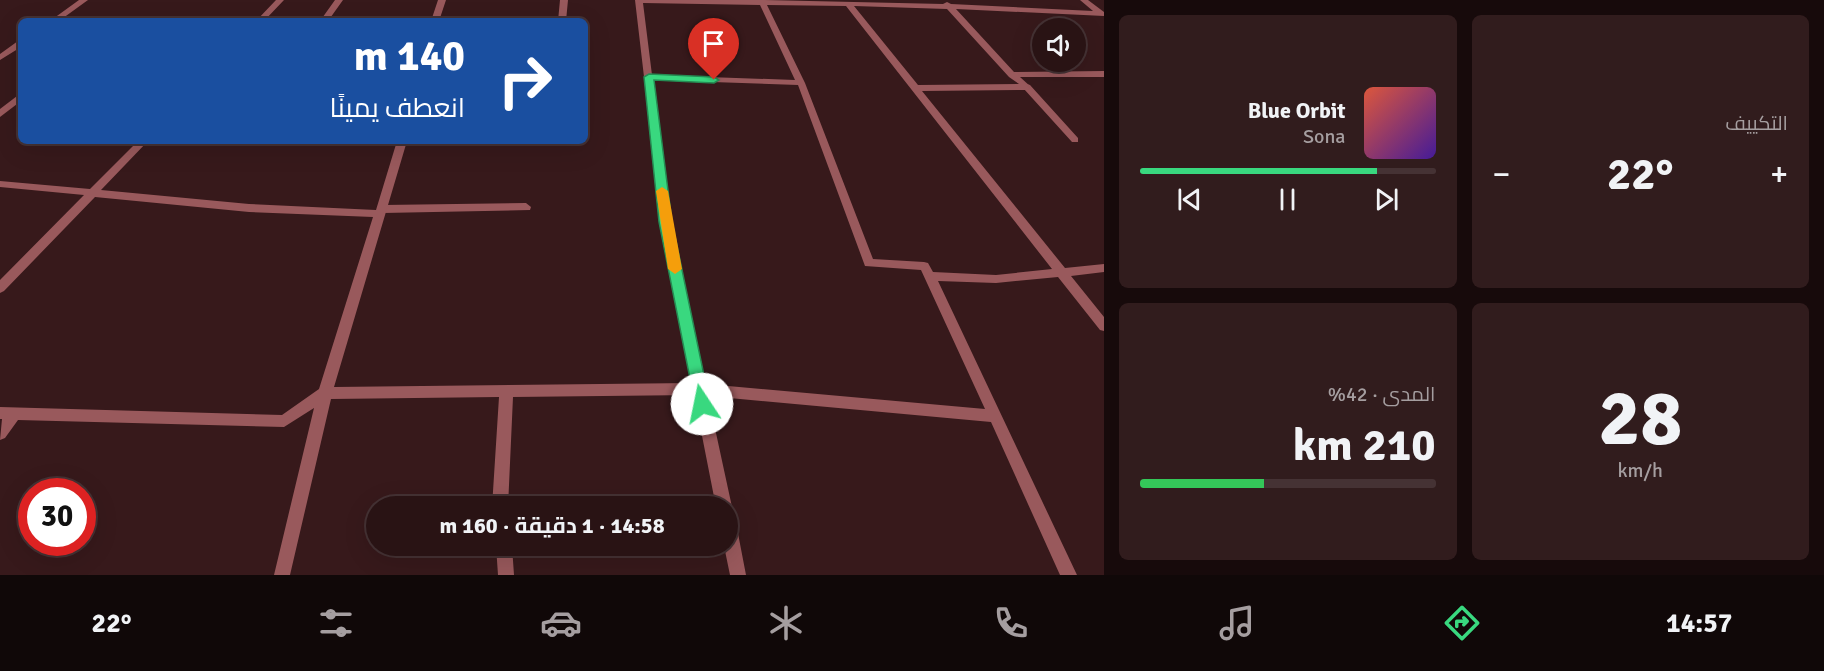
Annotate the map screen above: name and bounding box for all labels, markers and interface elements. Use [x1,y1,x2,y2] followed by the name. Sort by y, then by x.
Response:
[688,18,739,80] pin
[1032,18,1086,72] map controls
[1032,18,1086,72] button: sound
[697,27,730,60] icon: arrive
[354,31,465,82] text: 140 m
[486,42,564,120] icon: right
[329,92,465,125] text: انعطف يمينًا
[1248,97,1346,124] text: Blue Orbit
[1725,111,1788,136] text: التكييف
[1303,124,1346,149] text: Sona
[1607,147,1674,202] text: 22°
[1493,154,1510,195] text: −
[1770,154,1788,195] text: +
[1173,183,1206,216] icon: previous
[1271,183,1304,216] icon: pause
[1370,183,1403,216] icon: next
[1598,371,1682,467] text: 28
[670,372,734,436] position arrow
[1328,382,1436,407] text: المدى · 42%
[1293,418,1436,473] text: 210 km
[1618,458,1663,483] text: km/h
[18,478,96,556] speed limit sign: 30
[439,512,665,539] text: 14:58 · 1 دقيقة · 160 m
[315,602,357,644] icon: filters
[540,602,582,644] icon: car
[765,602,807,644] icon: climate
[990,602,1032,644] icon: phone
[1216,602,1258,644] icon: music
[1441,602,1483,644] icon: directions
[92,607,132,640] text: 22°
[1666,607,1732,640] text: 14:57

